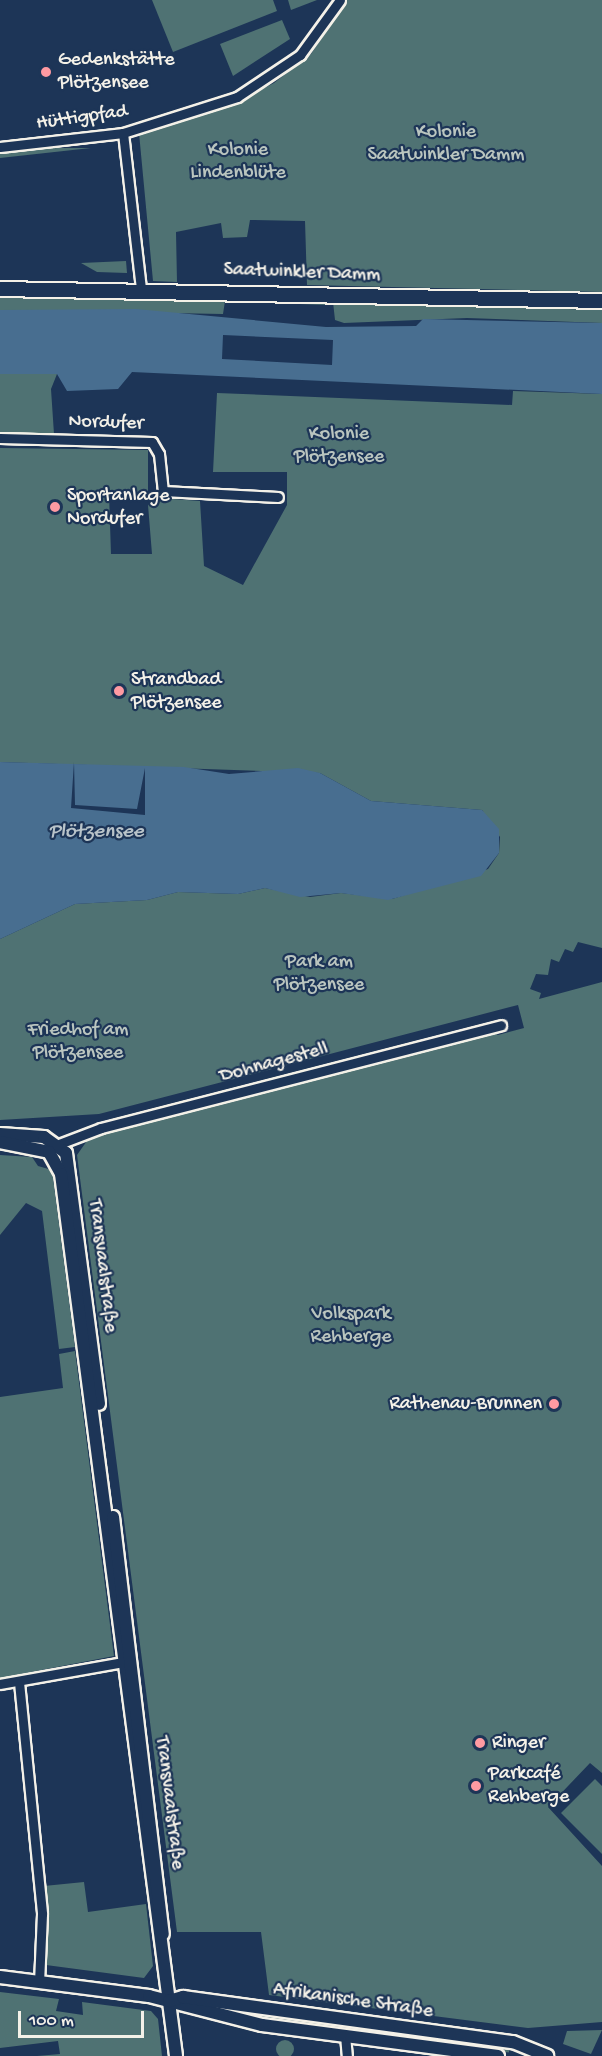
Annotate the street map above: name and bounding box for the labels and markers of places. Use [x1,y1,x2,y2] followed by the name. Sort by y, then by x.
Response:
[58,48,175,95] place label: Gedenkstätte Plötzensee
[39,65,53,79] marker: Gedenkstätte Plötzensee
[67,484,170,531] place label: Sportanlage Nordufer
[48,500,62,514] marker: Sportanlage Nordufer
[131,668,222,715] place label: Strandbad Plötzensee
[112,684,126,698] marker: Strandbad Plötzensee
[389,1392,542,1416] place label: Rathenau-Brunnen
[547,1397,561,1411] marker: Rathenau-Brunnen
[492,1731,545,1755] place label: Ringer
[473,1736,487,1750] marker: Ringer
[488,1762,569,1809] place label: Parkcafé Rehberge
[469,1779,483,1793] marker: Parkcafé Rehberge

